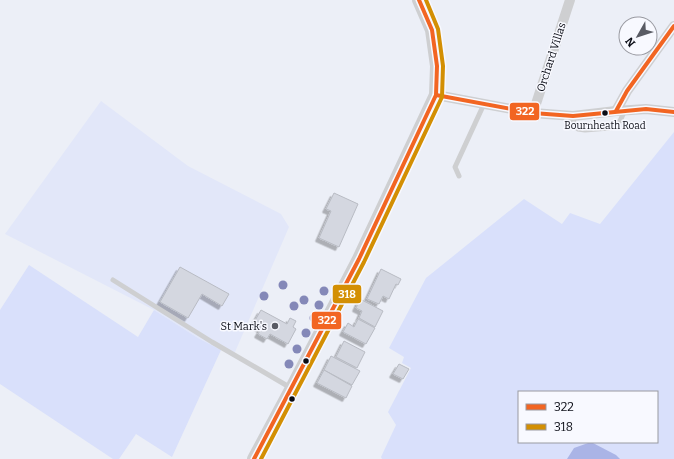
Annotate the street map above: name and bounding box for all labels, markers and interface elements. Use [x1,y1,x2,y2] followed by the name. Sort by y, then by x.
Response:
[618,16,658,56] north arrow
[534,21,569,93] street label: Orchard Villas
[623,34,638,49] text: N
[509,102,540,121] line badge: 322
[516,105,534,118] text: 322
[600,108,610,118] marker: Bournheath Road
[564,120,646,132] place label: Bournheath Road
[332,284,362,304] line badge: 318
[338,288,356,301] text: 318
[311,311,342,330] line badge: 322
[318,314,336,327] text: 322
[221,320,267,333] place label: St Mark's
[270,321,280,331] marker: St Mark's
[301,356,311,366] unlabelled marker
[518,391,658,443] legend
[287,394,297,404] unlabelled marker
[554,400,574,414] text: 322
[554,420,573,434] text: 318

